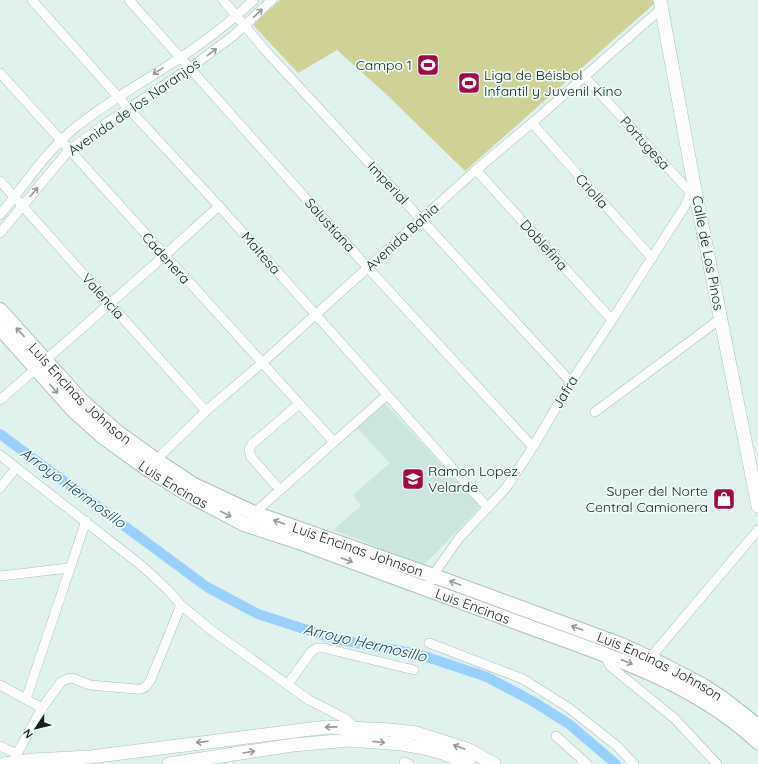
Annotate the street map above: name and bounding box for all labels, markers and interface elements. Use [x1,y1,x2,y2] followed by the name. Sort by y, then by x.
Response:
[253,8,263,18] one-way arrow
[206,48,217,56] one-way arrow
[415,52,441,78] sports icon: Campo 1
[64,55,204,159] street label: Avenida de los Naranjos
[356,56,412,74] place label: Campo 1
[484,66,622,100] place label: Liga de Béisbol Infantil y Juvenil Kino
[153,67,164,75] one-way arrow
[456,70,482,96] sports icon: Liga de Béisbol Infantil y Juvenil Kino
[616,112,674,174] street label: Portugesa
[363,158,413,208] street label: Imperial
[572,170,612,212] street label: Criolla
[29,187,38,198] one-way arrow
[301,194,359,256] street label: Salustiana
[688,194,728,312] street label: Calle de Los Pinos
[361,199,443,275] street label: Avenida Bahia
[516,216,572,274] street label: Doblefina
[138,228,194,288] street label: Cadenera
[237,228,285,278] street label: Maltesa
[78,269,128,323] street label: Valencia
[15,327,25,337] one-way arrow
[25,339,135,448] street label: Luis Encinas Johnson
[548,372,582,412] street label: Jafra
[49,384,58,394] one-way arrow
[17,443,130,533] water label: Arroyo Hermosillo
[135,456,211,512] street label: Luis Encinas
[428,462,518,496] place label: Ramon Lopez Velarde
[400,466,426,492] school or university icon: Ramon Lopez Velarde
[586,482,708,516] place label: Super del Norte Central Camionera
[711,486,737,512] shop icon: Super del Norte Central Camionera
[219,511,231,518] one-way arrow
[273,518,286,525] one-way arrow
[290,518,426,581] street label: Luis Encinas Johnson
[341,556,353,564] one-way arrow
[449,579,461,587] one-way arrow
[433,584,512,628] street label: Luis Encinas
[302,619,429,666] water label: Arroyo Hermosillo
[571,623,583,631] one-way arrow
[595,628,726,705] street label: Luis Encinas Johnson
[620,659,632,667] one-way arrow
[16,708,56,748] north arrow
[325,723,338,731] one-way arrow
[20,726,36,741] text: N
[372,738,385,746] one-way arrow
[196,739,209,746] one-way arrow
[453,742,465,750] one-way arrow
[243,748,256,756] one-way arrow

